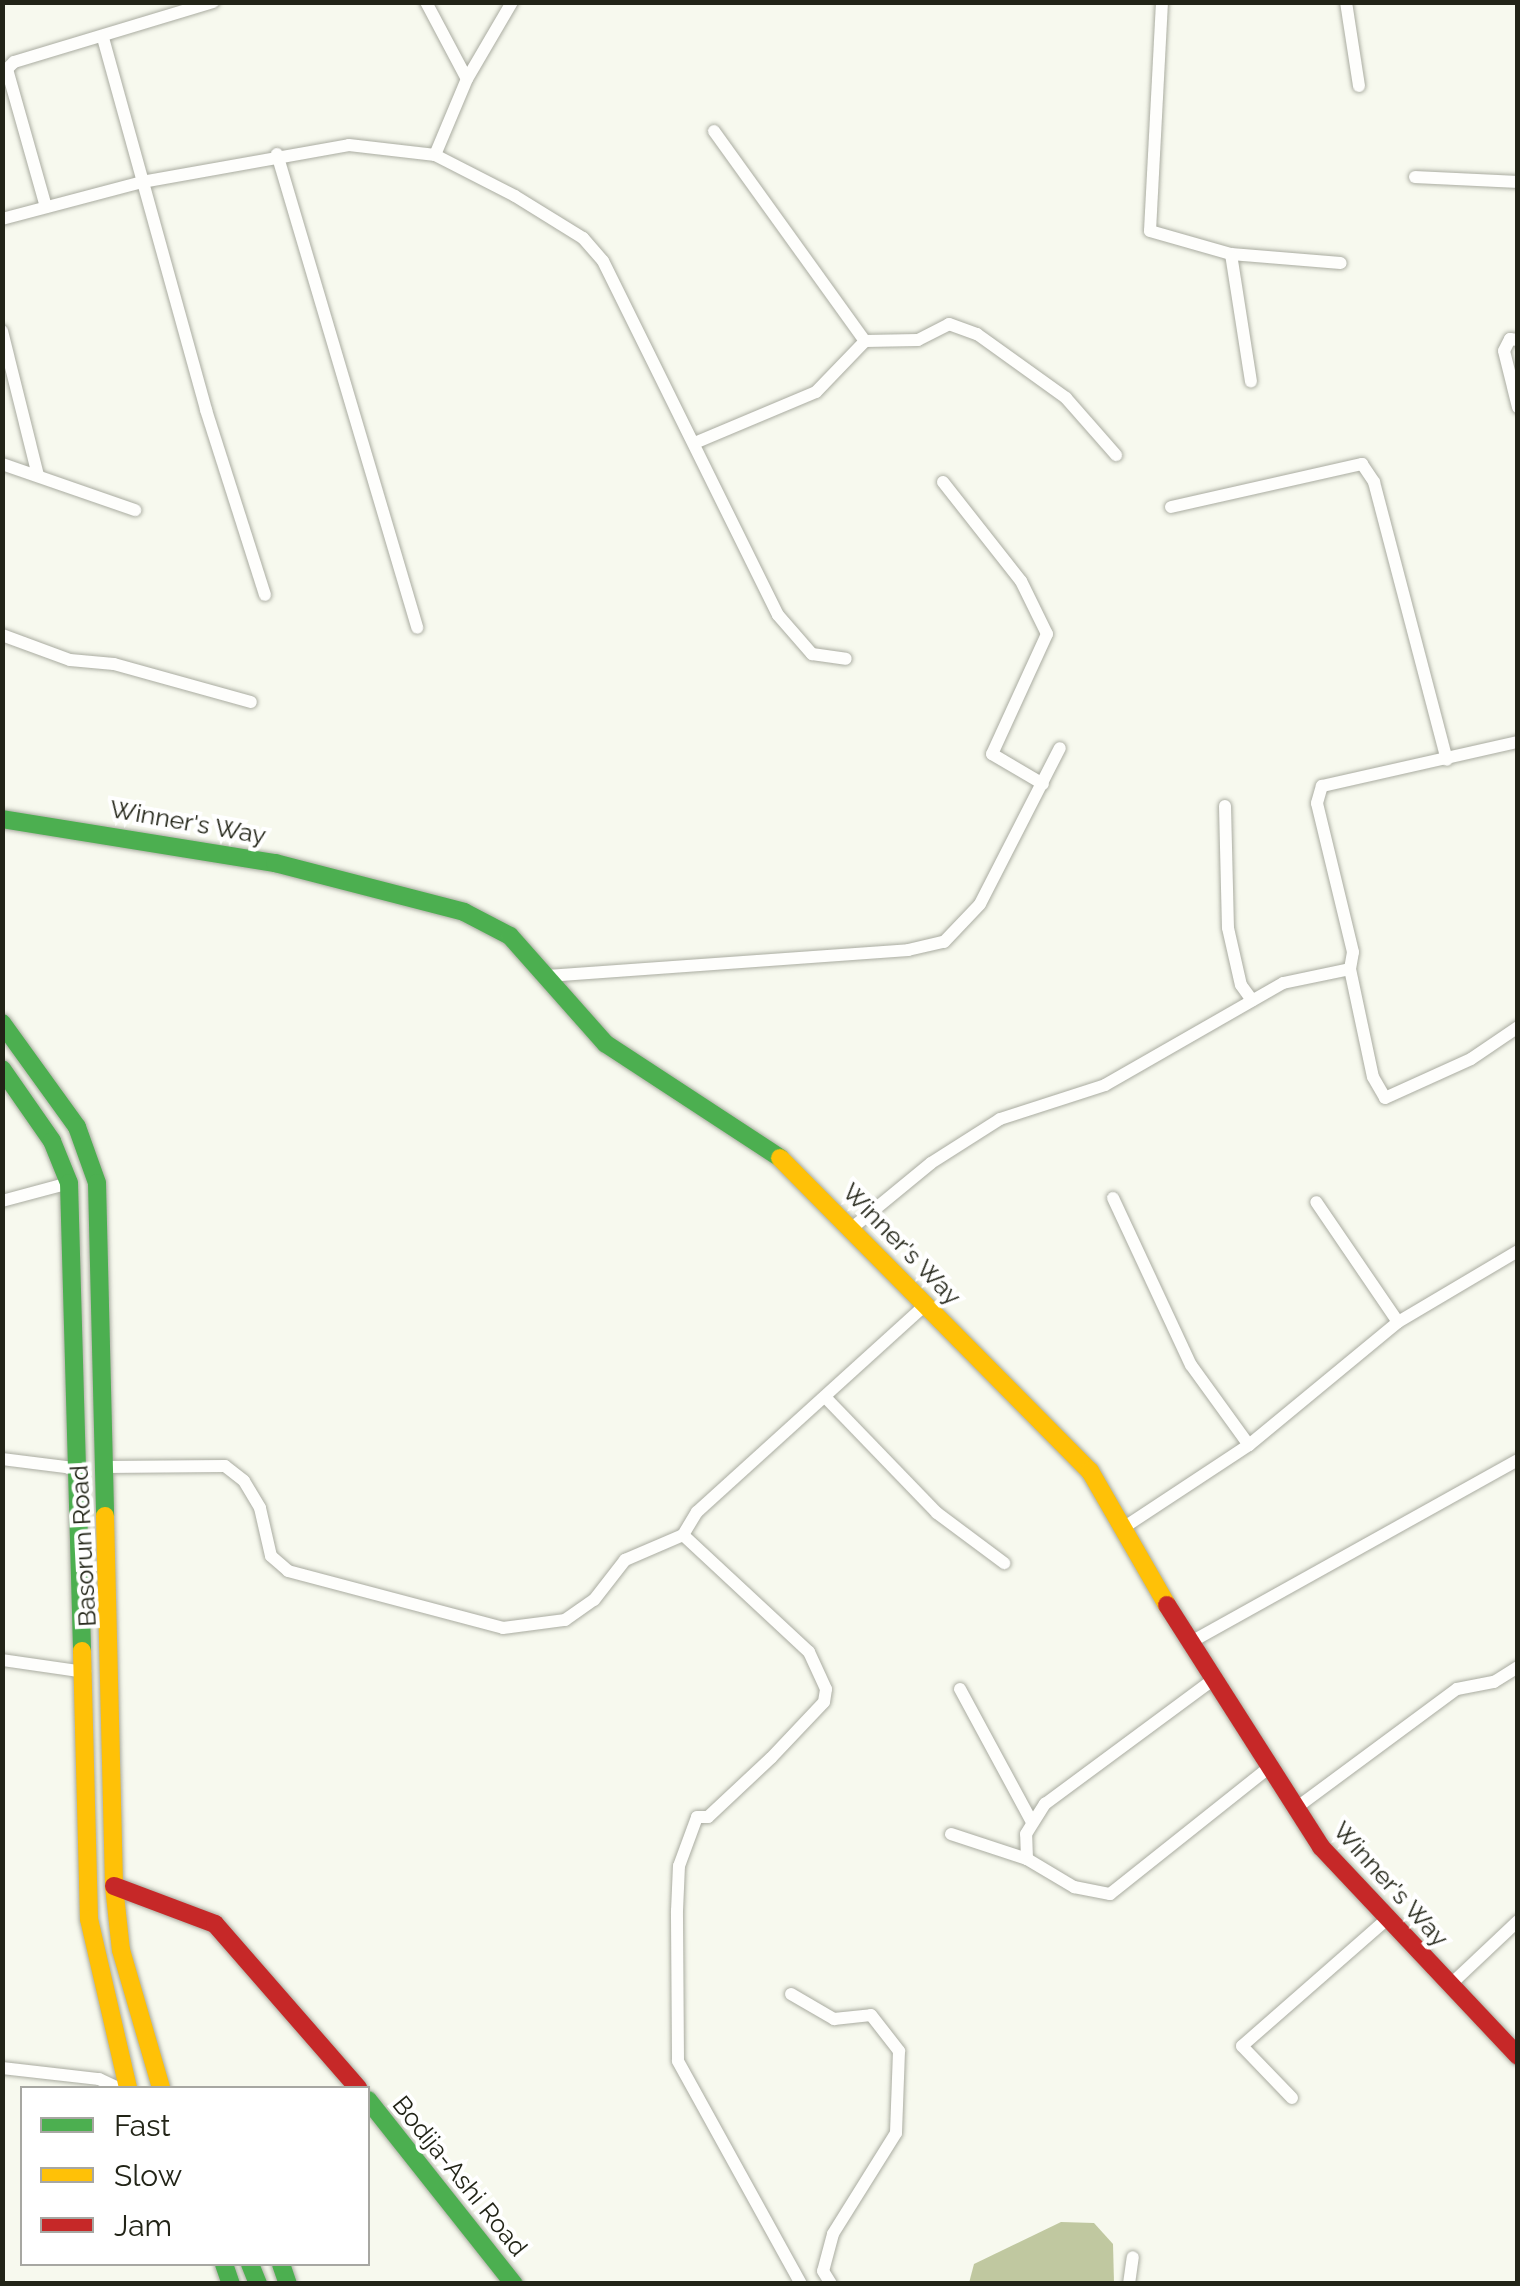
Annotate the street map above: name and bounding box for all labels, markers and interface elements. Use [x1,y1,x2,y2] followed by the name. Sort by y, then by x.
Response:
[107,793,269,851] street label: Winner's Way
[836,1176,968,1312] street label: Winner's Way
[64,1464,102,1628] street label: Basorun Road
[1327,1815,1455,1953] street label: Winner's Way
[20,2086,370,2266] legend
[386,2090,534,2262] street label: Bodija-Ashi Road
[114,2108,171,2143] text: Fast
[114,2158,182,2193] text: Slow
[114,2208,172,2243] text: Jam

